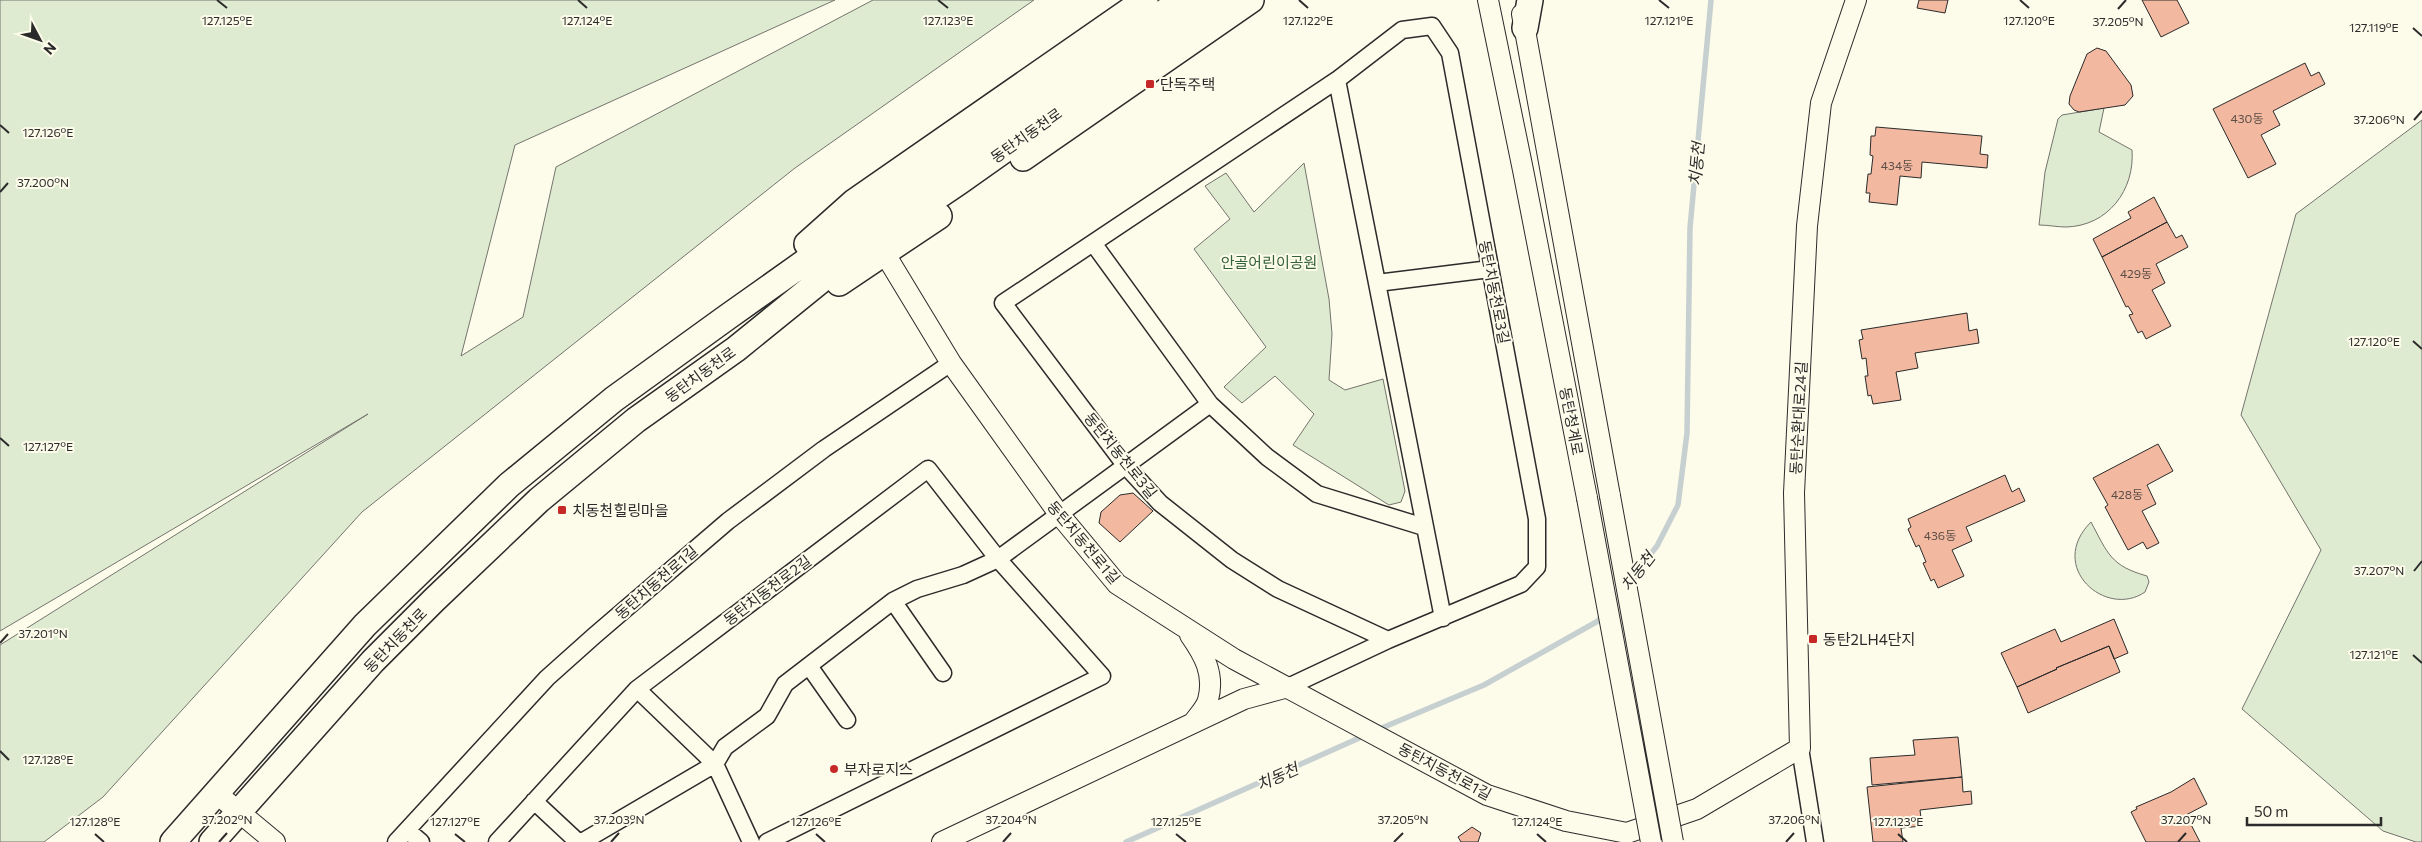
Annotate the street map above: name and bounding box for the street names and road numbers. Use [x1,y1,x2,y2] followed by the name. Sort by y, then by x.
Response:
[987,104,1065,166] street label: 동탄치동천로
[1476,239,1514,345] street label: 동탄치동천로3길
[661,342,739,406] street label: 동탄치동천로
[1786,361,1810,475] street label: 동탄순환대로24길
[1557,385,1587,457] street label: 동탄청계로
[1081,408,1161,502] street label: 동탄치동천로3길
[1044,497,1124,587] street label: 동탄치동천로1길
[611,541,701,623] street label: 동탄치동천로1길
[720,551,814,629] street label: 동탄치동천로2길
[360,604,430,676] street label: 동탄치동천로
[1395,739,1495,803] street label: 동탄치동천로1길

